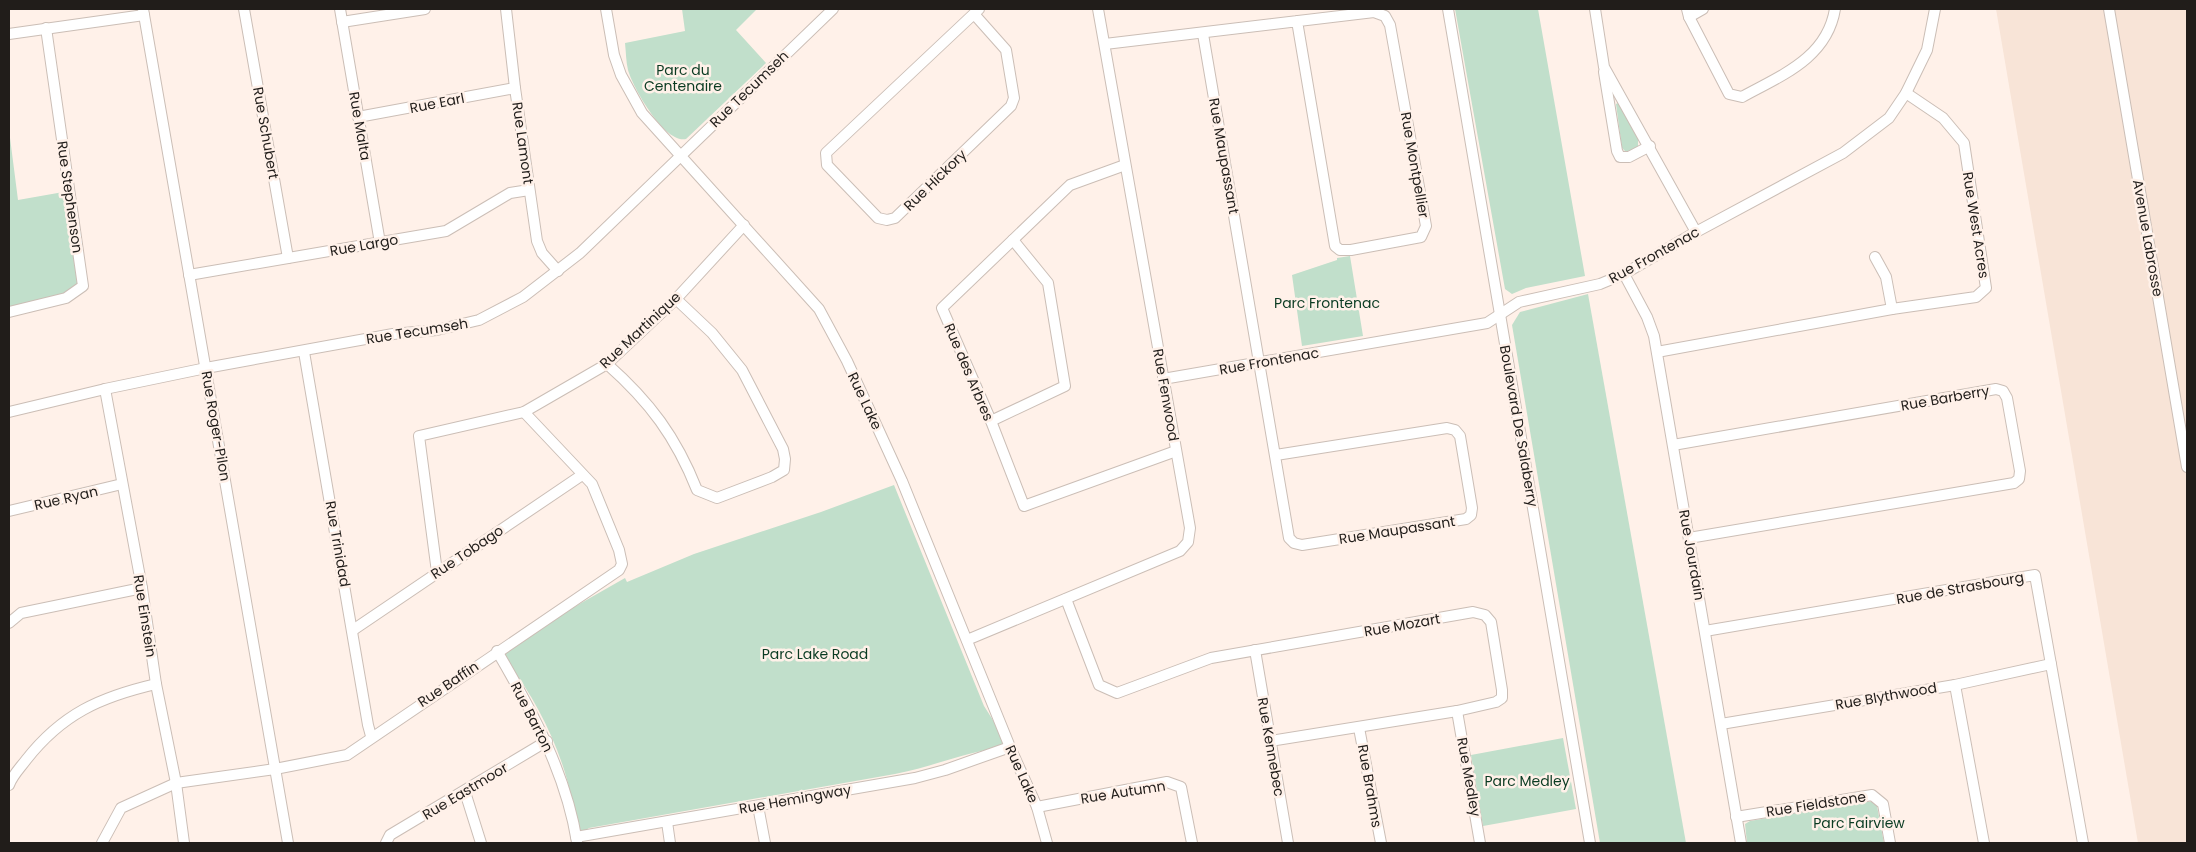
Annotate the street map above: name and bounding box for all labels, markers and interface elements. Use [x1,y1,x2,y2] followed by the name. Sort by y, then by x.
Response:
[705,46,793,132] street label: Rue Tecumseh
[644,60,722,96] park label: Parc du Centenaire
[248,85,284,181] street label: Rue Schubert
[408,88,466,118] street label: Rue Earl
[344,90,376,162] street label: Rue Malta
[1204,96,1244,216] street label: Rue Maupassant
[507,101,539,185] street label: Rue Lamont
[1396,110,1434,220] street label: Rue Montpellier
[52,140,88,254] street label: Rue Stephenson
[899,145,971,215] street label: Rue Hickory
[1958,170,1994,280] street label: Rue West Acres
[2128,178,2168,299] street label: Avenue Labrosse
[1605,222,1703,288] street label: Rue Frontenac
[328,229,400,261] street label: Rue Largo
[595,287,685,373] street label: Rue Martinique
[1274,293,1380,313] park label: Parc Frontenac
[365,313,469,349] street label: Rue Tecumseh
[939,320,999,424] street label: Rue des Arbres
[1218,342,1320,380] street label: Rue Frontenac
[1495,344,1543,508] street label: Boulevard De Salaberry
[1148,347,1184,443] street label: Rue Fenwood
[196,369,236,483] street label: Rue Roger-Pilon
[843,369,887,433] street label: Rue Lake
[1899,380,1991,416] street label: Rue Barberry
[32,481,100,515] street label: Rue Ryan
[321,499,355,589] street label: Rue Trinidad
[1674,508,1710,602] street label: Rue Jourdain
[1337,511,1457,549] street label: Rue Maupassant
[427,520,507,584] street label: Rue Tobago
[1895,567,2025,609] street label: Rue de Strasbourg
[129,573,161,659] street label: Rue Einstein
[1362,608,1442,642] street label: Rue Mozart
[762,644,868,664] park label: Parc Lake Road
[414,656,482,712] street label: Rue Baffin
[1834,677,1938,715] street label: Rue Blythwood
[506,679,558,755] street label: Rue Barton
[1252,696,1290,798] street label: Rue Kennebec
[1452,736,1486,818] street label: Rue Medley
[1000,742,1044,806] street label: Rue Lake
[1353,743,1387,829] street label: Rue Brahms
[418,758,512,824] street label: Rue Eastmoor
[1484,771,1570,791] park label: Parc Medley
[1079,775,1167,809] street label: Rue Autumn
[737,779,853,819] street label: Rue Hemingway
[1765,786,1868,822] street label: Rue Fieldstone
[1813,813,1905,833] park label: Parc Fairview

